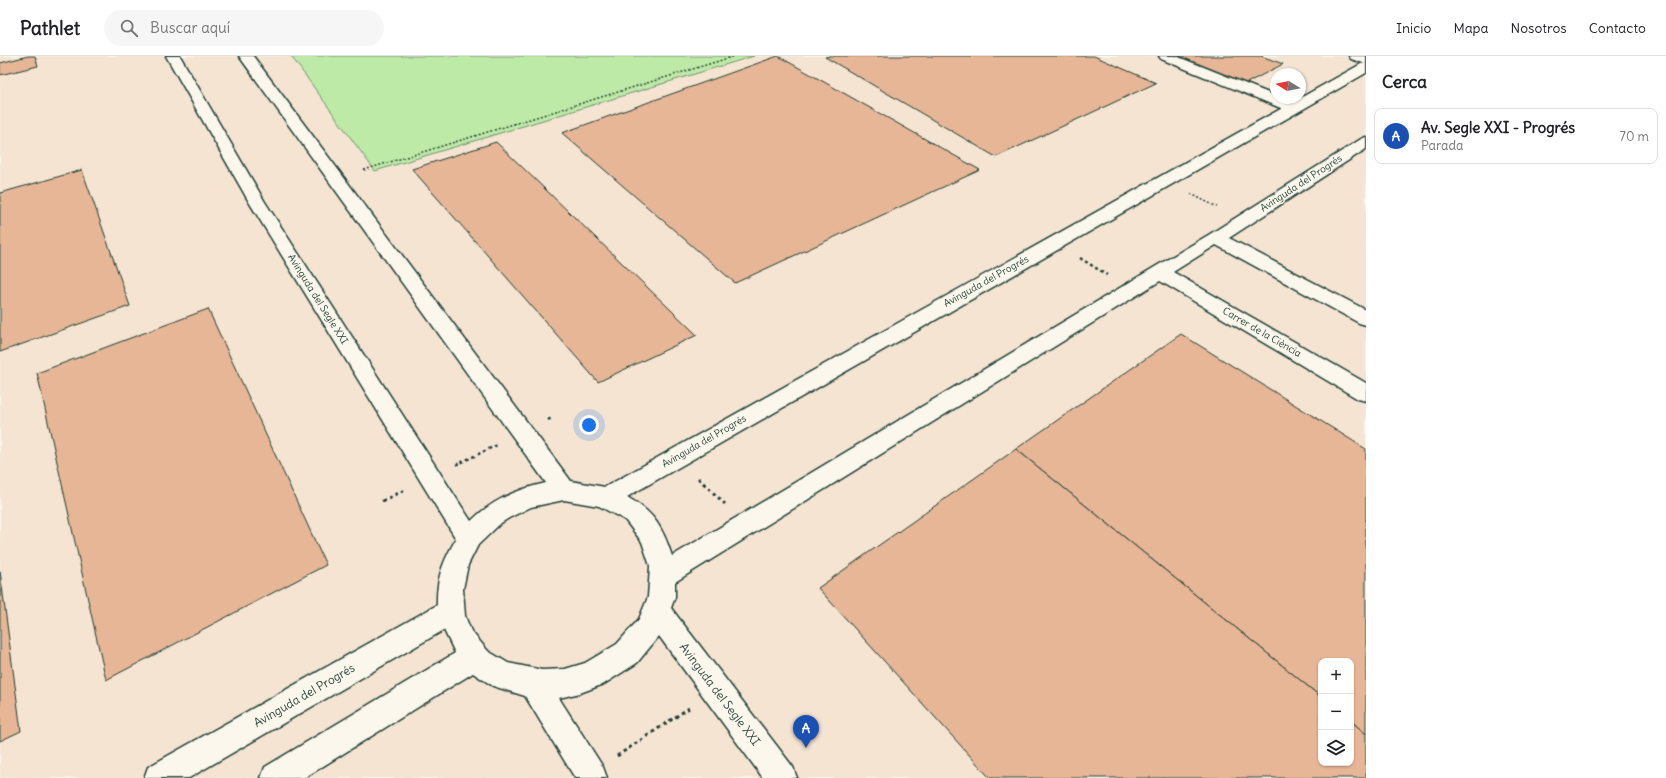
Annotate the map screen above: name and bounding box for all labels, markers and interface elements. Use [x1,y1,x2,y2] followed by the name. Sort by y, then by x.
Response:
[104,10,384,46] search box
[20,16,80,40] text: Pathlet
[118,17,140,39] icon: search
[150,18,230,37] text: Buscar aquí
[1396,19,1431,37] text: Inicio
[1453,19,1489,37] text: Mapa
[1511,19,1567,37] text: Nosotros
[1589,19,1646,37] text: Contacto
[1270,68,1306,104] north arrow
[1382,71,1427,93] text: Cerca
[1421,118,1575,137] text: Av. Segle XXI - Progrés
[1392,128,1400,145] text: A
[1620,128,1649,145] text: 70 m
[1421,137,1464,154] text: Parada
[1257,151,1345,214] street label: Avinguda del Progrés
[285,252,351,346] street label: Avinguda del Segle XXI
[941,252,1031,310] street label: Avinguda del Progrés
[1220,304,1304,360] street label: Carrer de la Ciència
[659,411,749,470] street label: Avinguda del Progrés
[579,415,599,435] your location
[677,640,763,748] street label: Avinguda del Segle XXI
[1318,658,1354,766] map controls
[1318,658,1354,694] button: +
[251,660,357,730] street label: Avinguda del Progrés
[1318,694,1354,730] button: −
[793,715,819,748] pin: A
[1318,730,1354,766] button: layers

